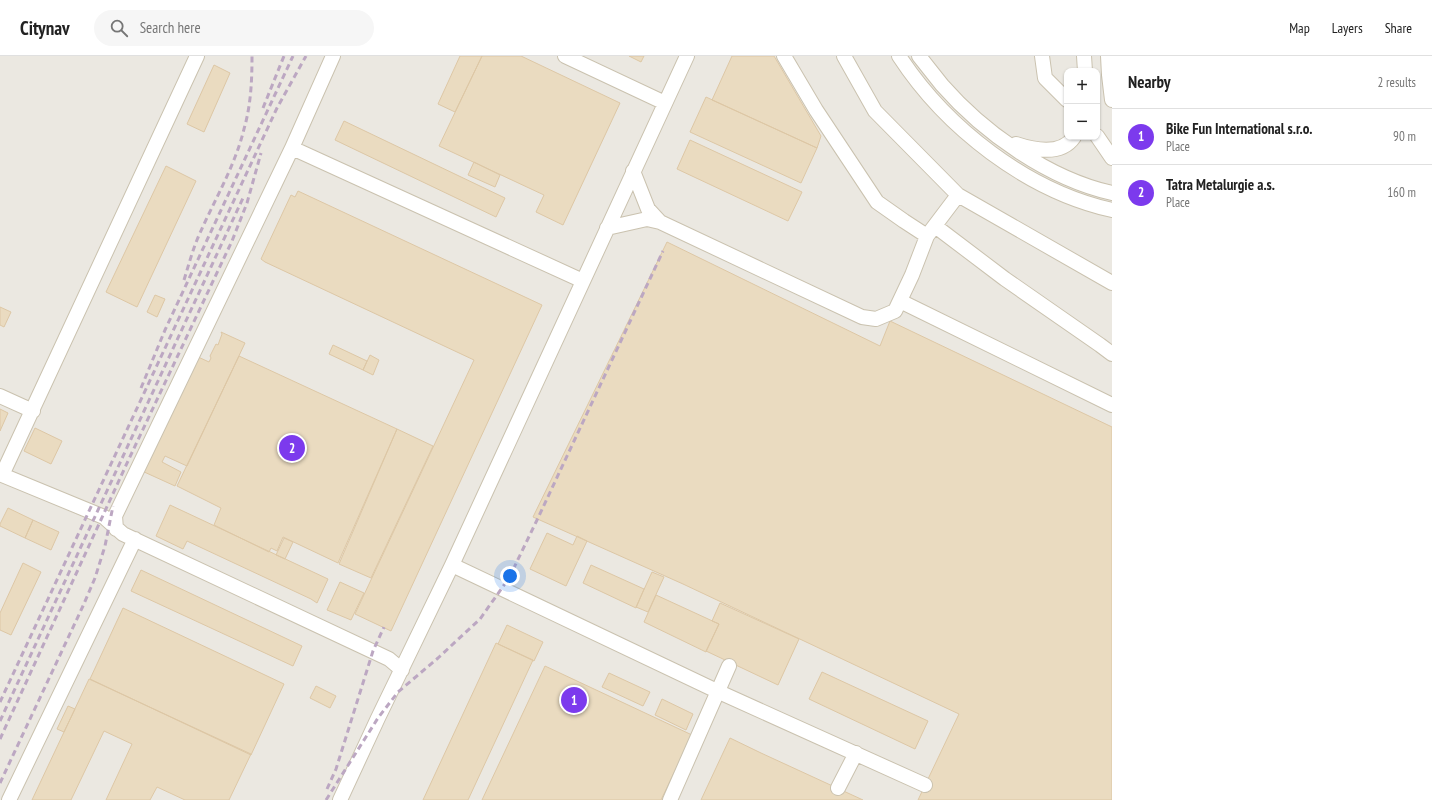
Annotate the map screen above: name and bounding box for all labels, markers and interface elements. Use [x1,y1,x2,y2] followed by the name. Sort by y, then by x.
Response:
[94,10,374,46] search box
[20,16,70,40] text: Citynav
[108,17,130,39] icon: search
[140,18,201,37] text: Search here
[1289,19,1310,37] text: Map
[1332,19,1363,37] text: Layers
[1385,19,1412,37] text: Share
[1064,68,1100,140] map controls
[1064,68,1100,104] button: +
[1128,71,1171,93] text: Nearby
[1377,74,1416,91] text: 2 results
[1064,104,1100,140] button: −
[1166,119,1313,138] text: Bike Fun International s.r.o.
[1138,128,1144,145] text: 1
[1393,128,1416,145] text: 90 m
[1166,138,1190,155] text: Place
[1166,175,1275,194] text: Tatra Metalurgie a.s.
[1138,184,1144,201] text: 2
[1387,184,1416,201] text: 160 m
[1166,194,1190,211] text: Place
[279,433,305,463] pin: 2
[500,566,520,586] your location
[561,685,587,715] pin: 1

